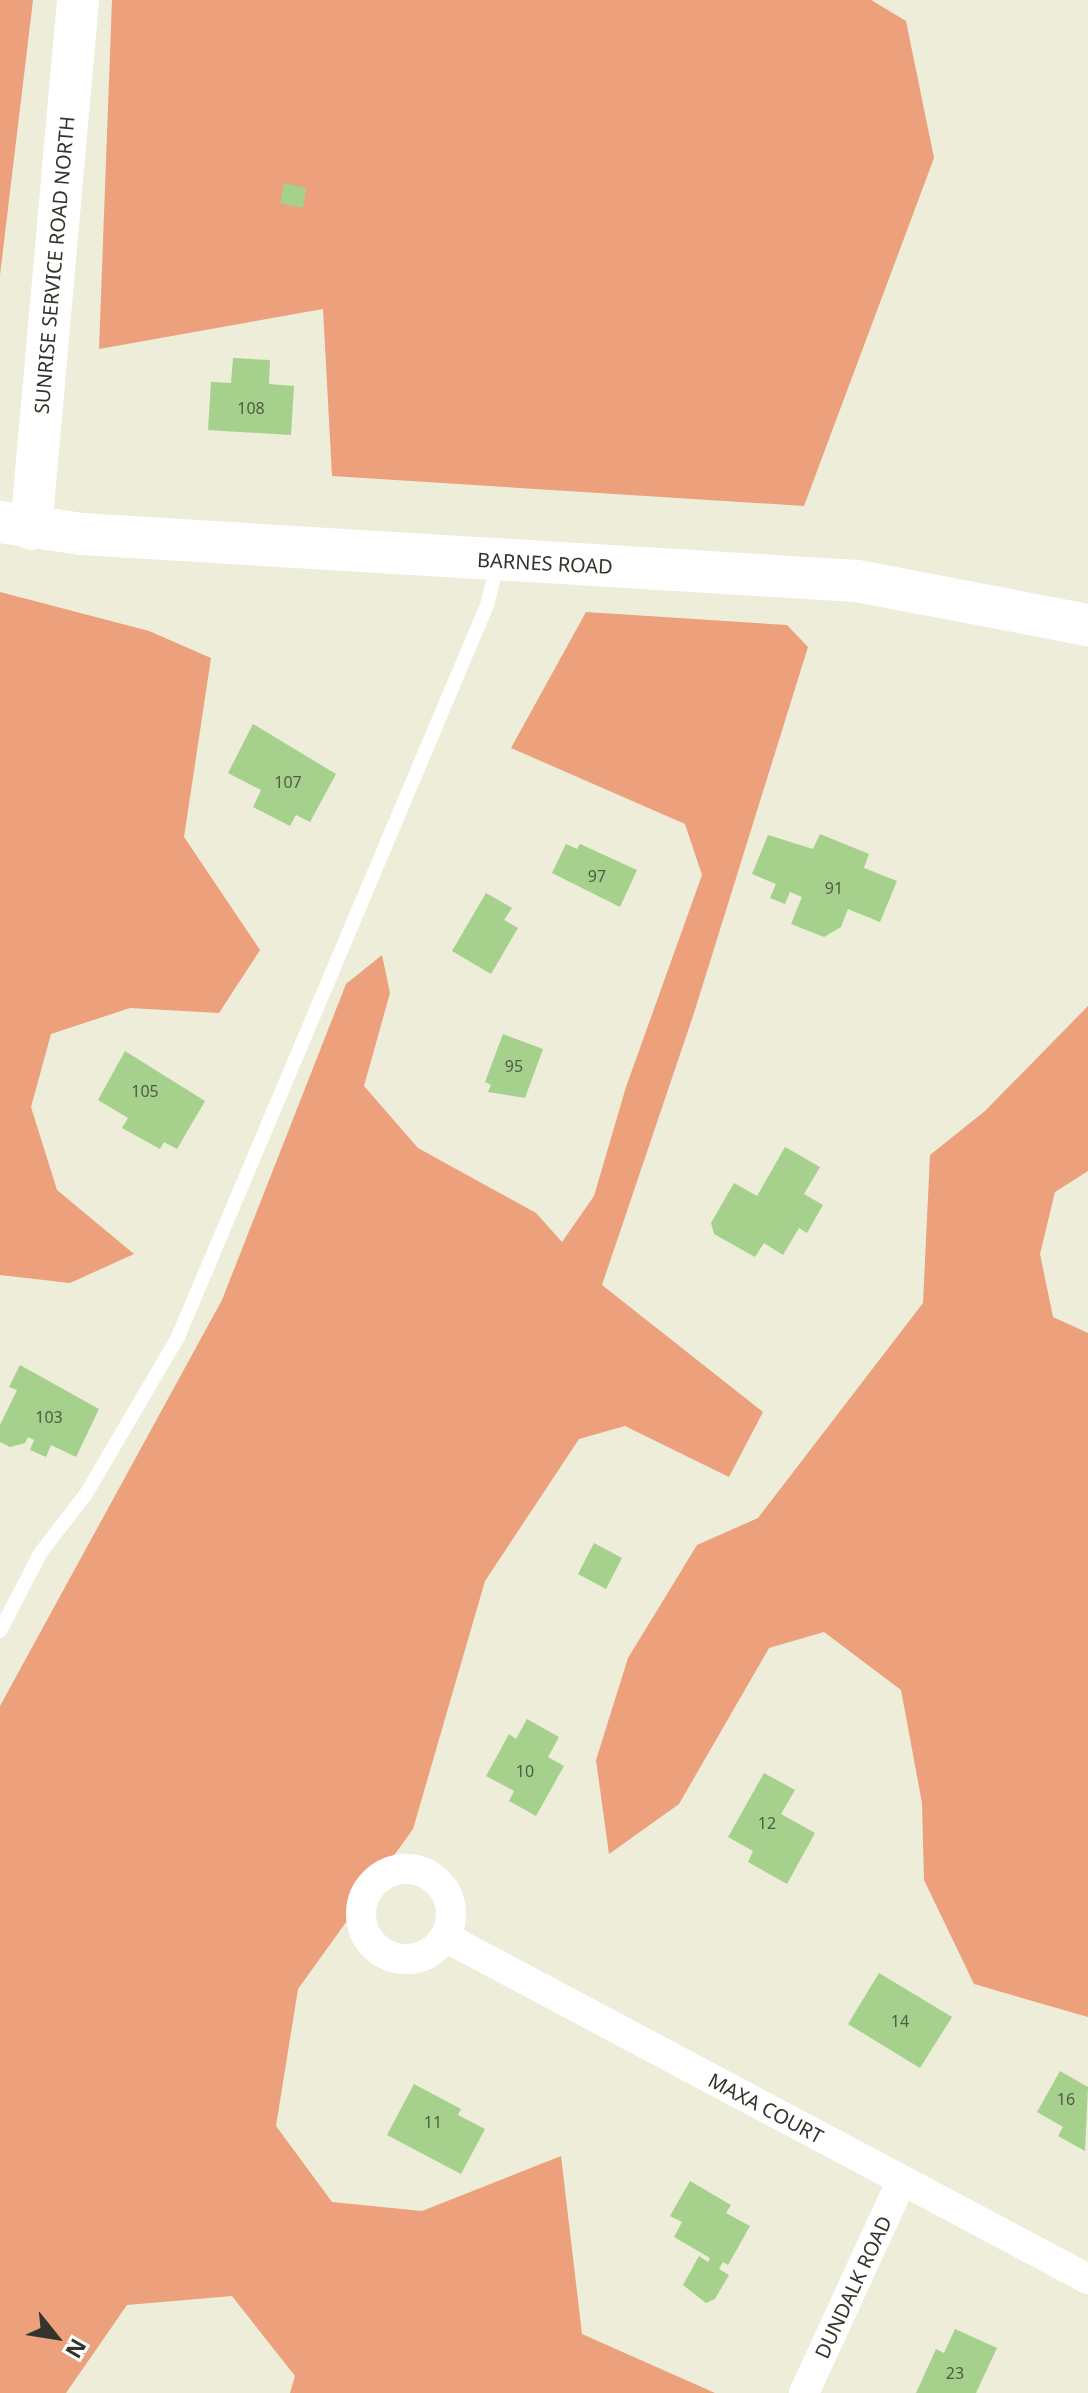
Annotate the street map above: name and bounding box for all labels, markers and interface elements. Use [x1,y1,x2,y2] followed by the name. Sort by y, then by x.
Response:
[29,115,79,415] street label: SUNRISE SERVICE ROAD NORTH
[237,398,265,418] house number: 108
[477,547,613,579] street label: BARNES ROAD
[274,772,302,792] house number: 107
[588,866,606,886] house number: 97
[825,878,843,898] house number: 91
[505,1056,523,1076] house number: 95
[131,1081,159,1101] house number: 105
[35,1407,63,1427] house number: 103
[516,1761,534,1781] house number: 10
[758,1813,776,1833] house number: 12
[891,2011,909,2031] house number: 14
[704,2068,828,2148] street label: MAXA COURT
[1057,2089,1075,2109] house number: 16
[424,2112,442,2132] house number: 11
[809,2212,897,2362] street label: DUNDALK ROAD
[16,2297,96,2377] north arrow
[59,2334,94,2364] text: N
[946,2363,964,2383] house number: 23

